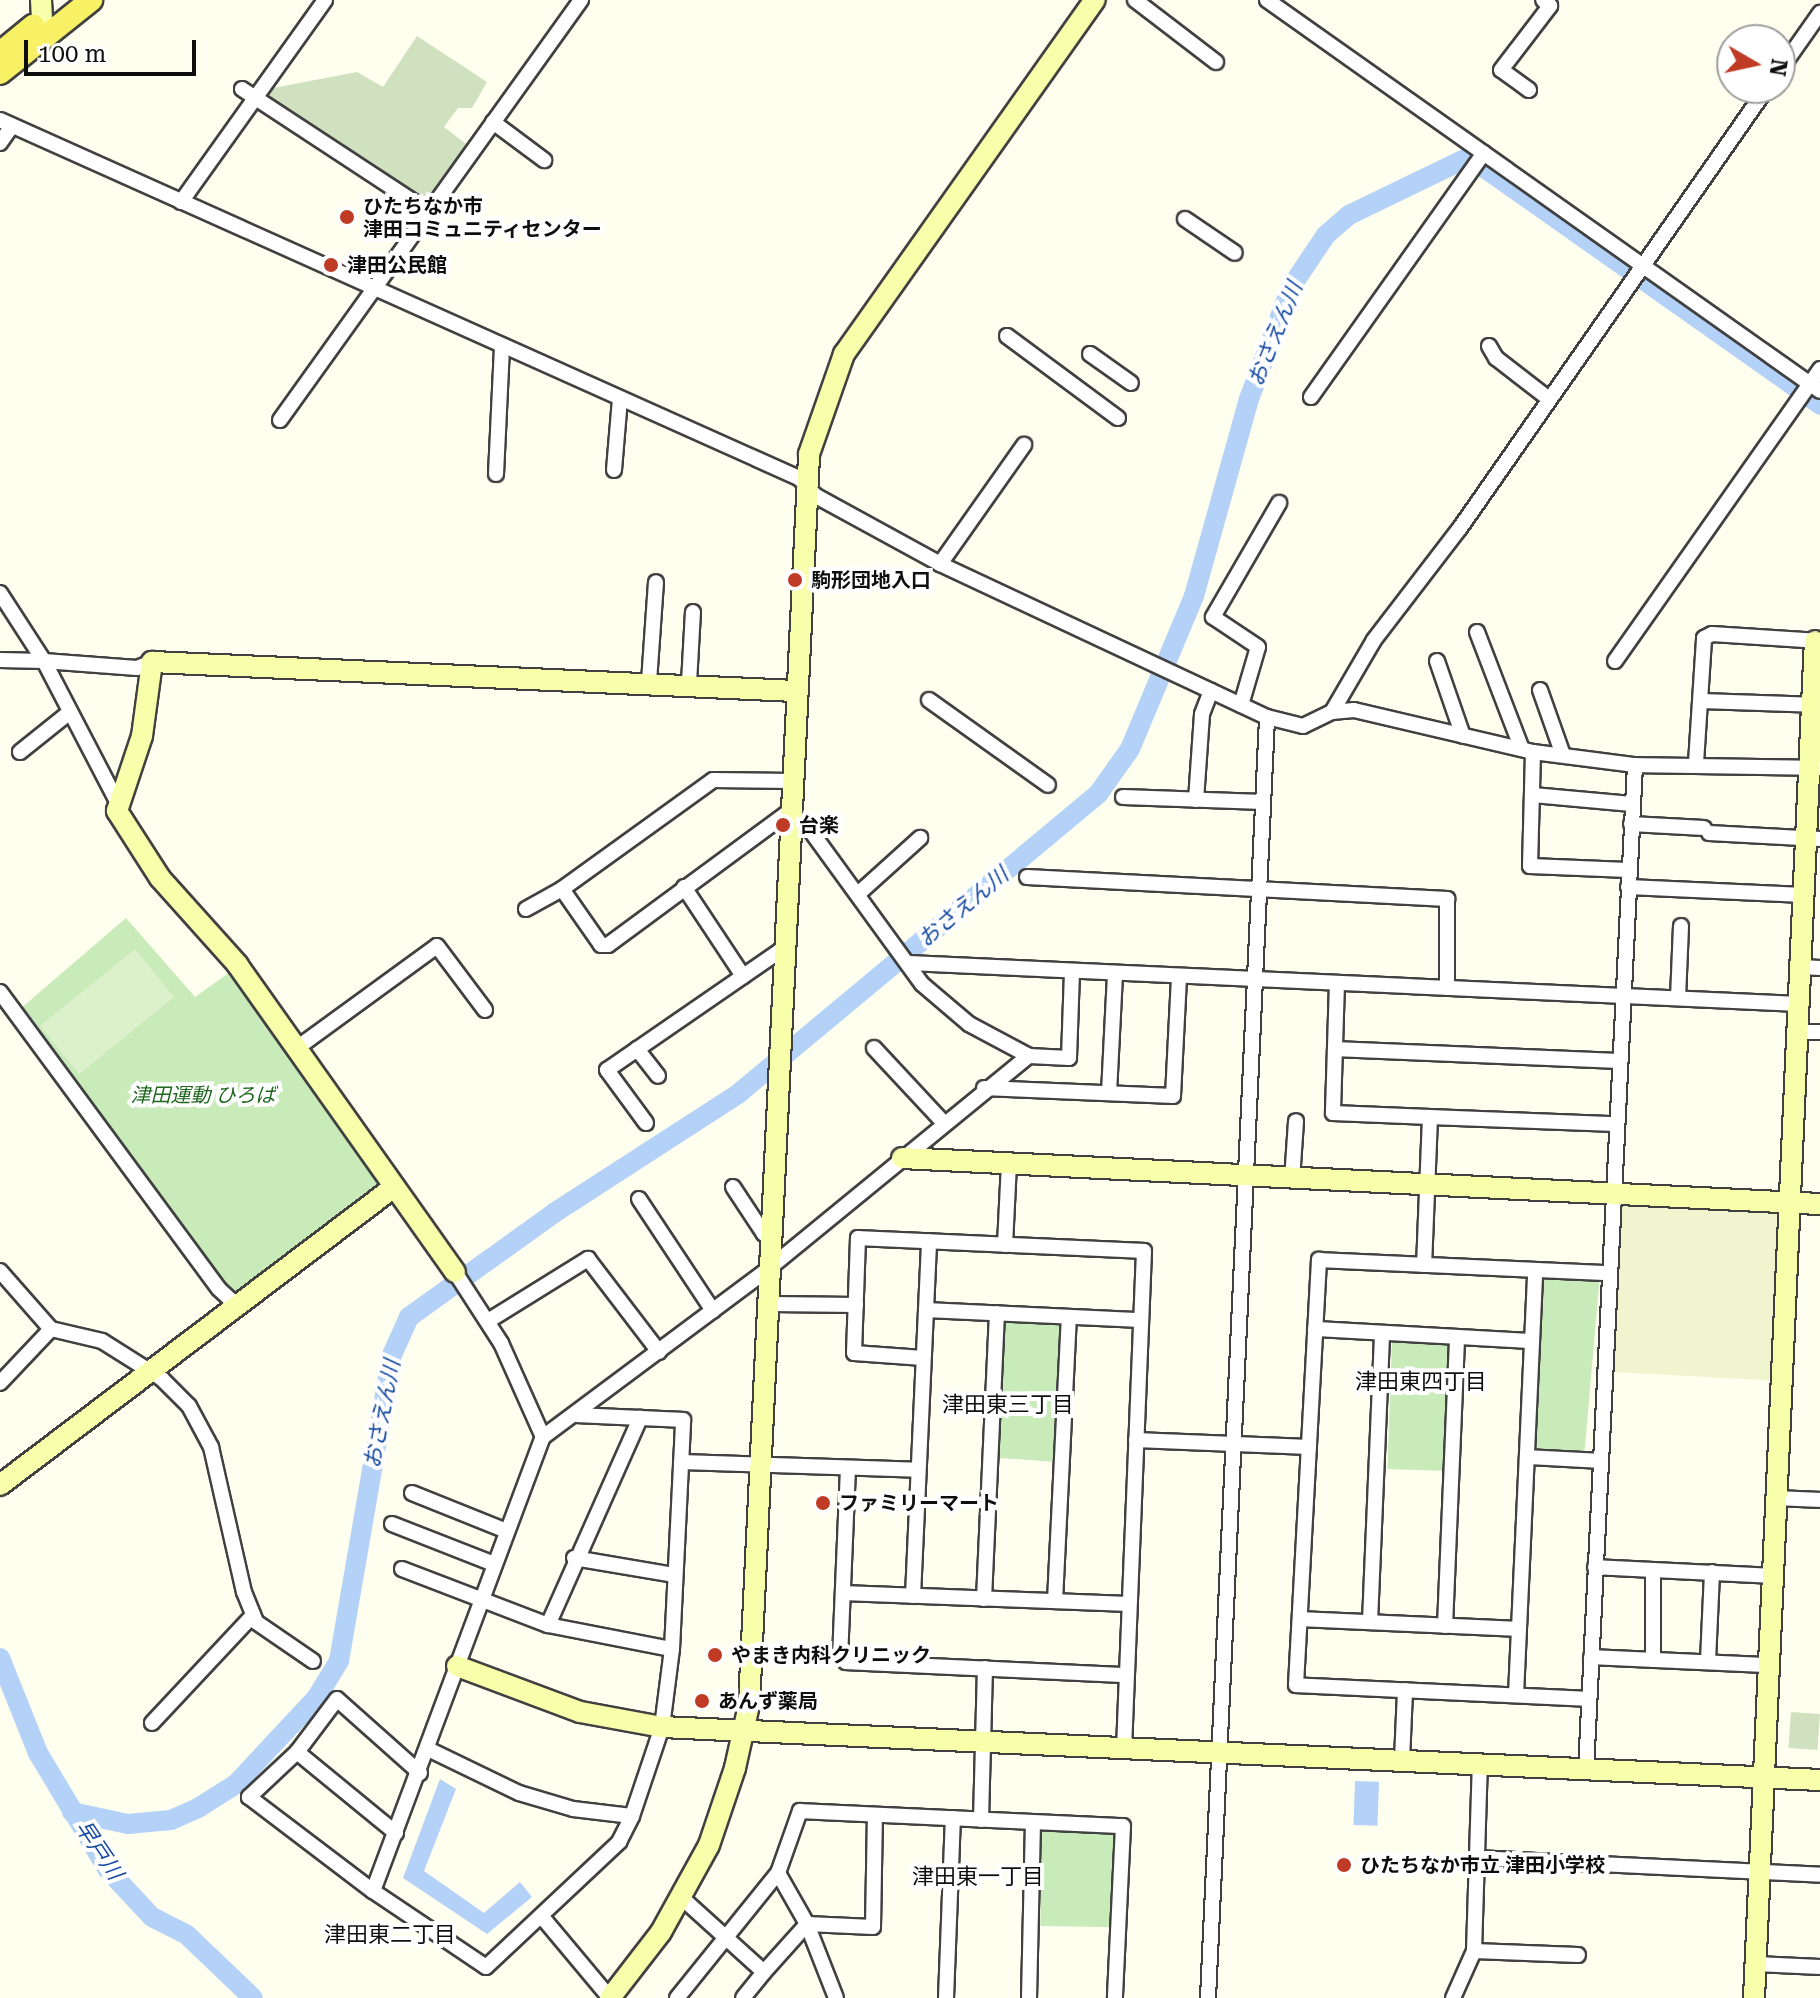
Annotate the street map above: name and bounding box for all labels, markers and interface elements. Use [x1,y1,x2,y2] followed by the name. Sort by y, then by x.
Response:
[28,24,200,74] scale bar
[1716,24,1796,104] north arrow
[38,40,106,68] text: 100 m
[1765,57,1792,78] text: N
[363,194,603,241] place label: ひたちなか市 津田コミュニティセンター
[338,208,356,226] marker: ひたちなか市 津田コミュニティセンター
[347,253,447,277] place label: 津田公民館
[322,256,340,274] marker: 津田公民館
[1242,278,1308,390] water label: おさえん川
[811,568,931,592] place label: 駒形団地入口
[786,571,804,589] marker: 駒形団地入口
[799,813,839,837] place label: 台楽
[774,816,792,834] marker: 台楽
[912,862,1014,952] water label: おさえん川
[130,1083,276,1107] park label: 津田運動 ひろば
[359,1357,405,1471] water label: おさえん川
[1355,1369,1487,1395] district label: 津田東四丁目
[942,1392,1074,1418] district label: 津田東三丁目
[839,1491,999,1515] place label: ファミリーマート
[814,1494,832,1512] marker: ファミリーマート
[731,1643,931,1667] place label: やまき内科クリニック
[706,1646,724,1664] marker: やまき内科クリニック
[718,1689,818,1713] place label: あんず薬局
[693,1692,711,1710] marker: あんず薬局
[70,1815,128,1885] water label: 早戸川
[1360,1853,1605,1877] place label: ひたちなか市立 津田小学校
[1335,1856,1353,1874] marker: ひたちなか市立 津田小学校
[912,1864,1044,1890] district label: 津田東一丁目
[324,1922,456,1948] district label: 津田東二丁目

